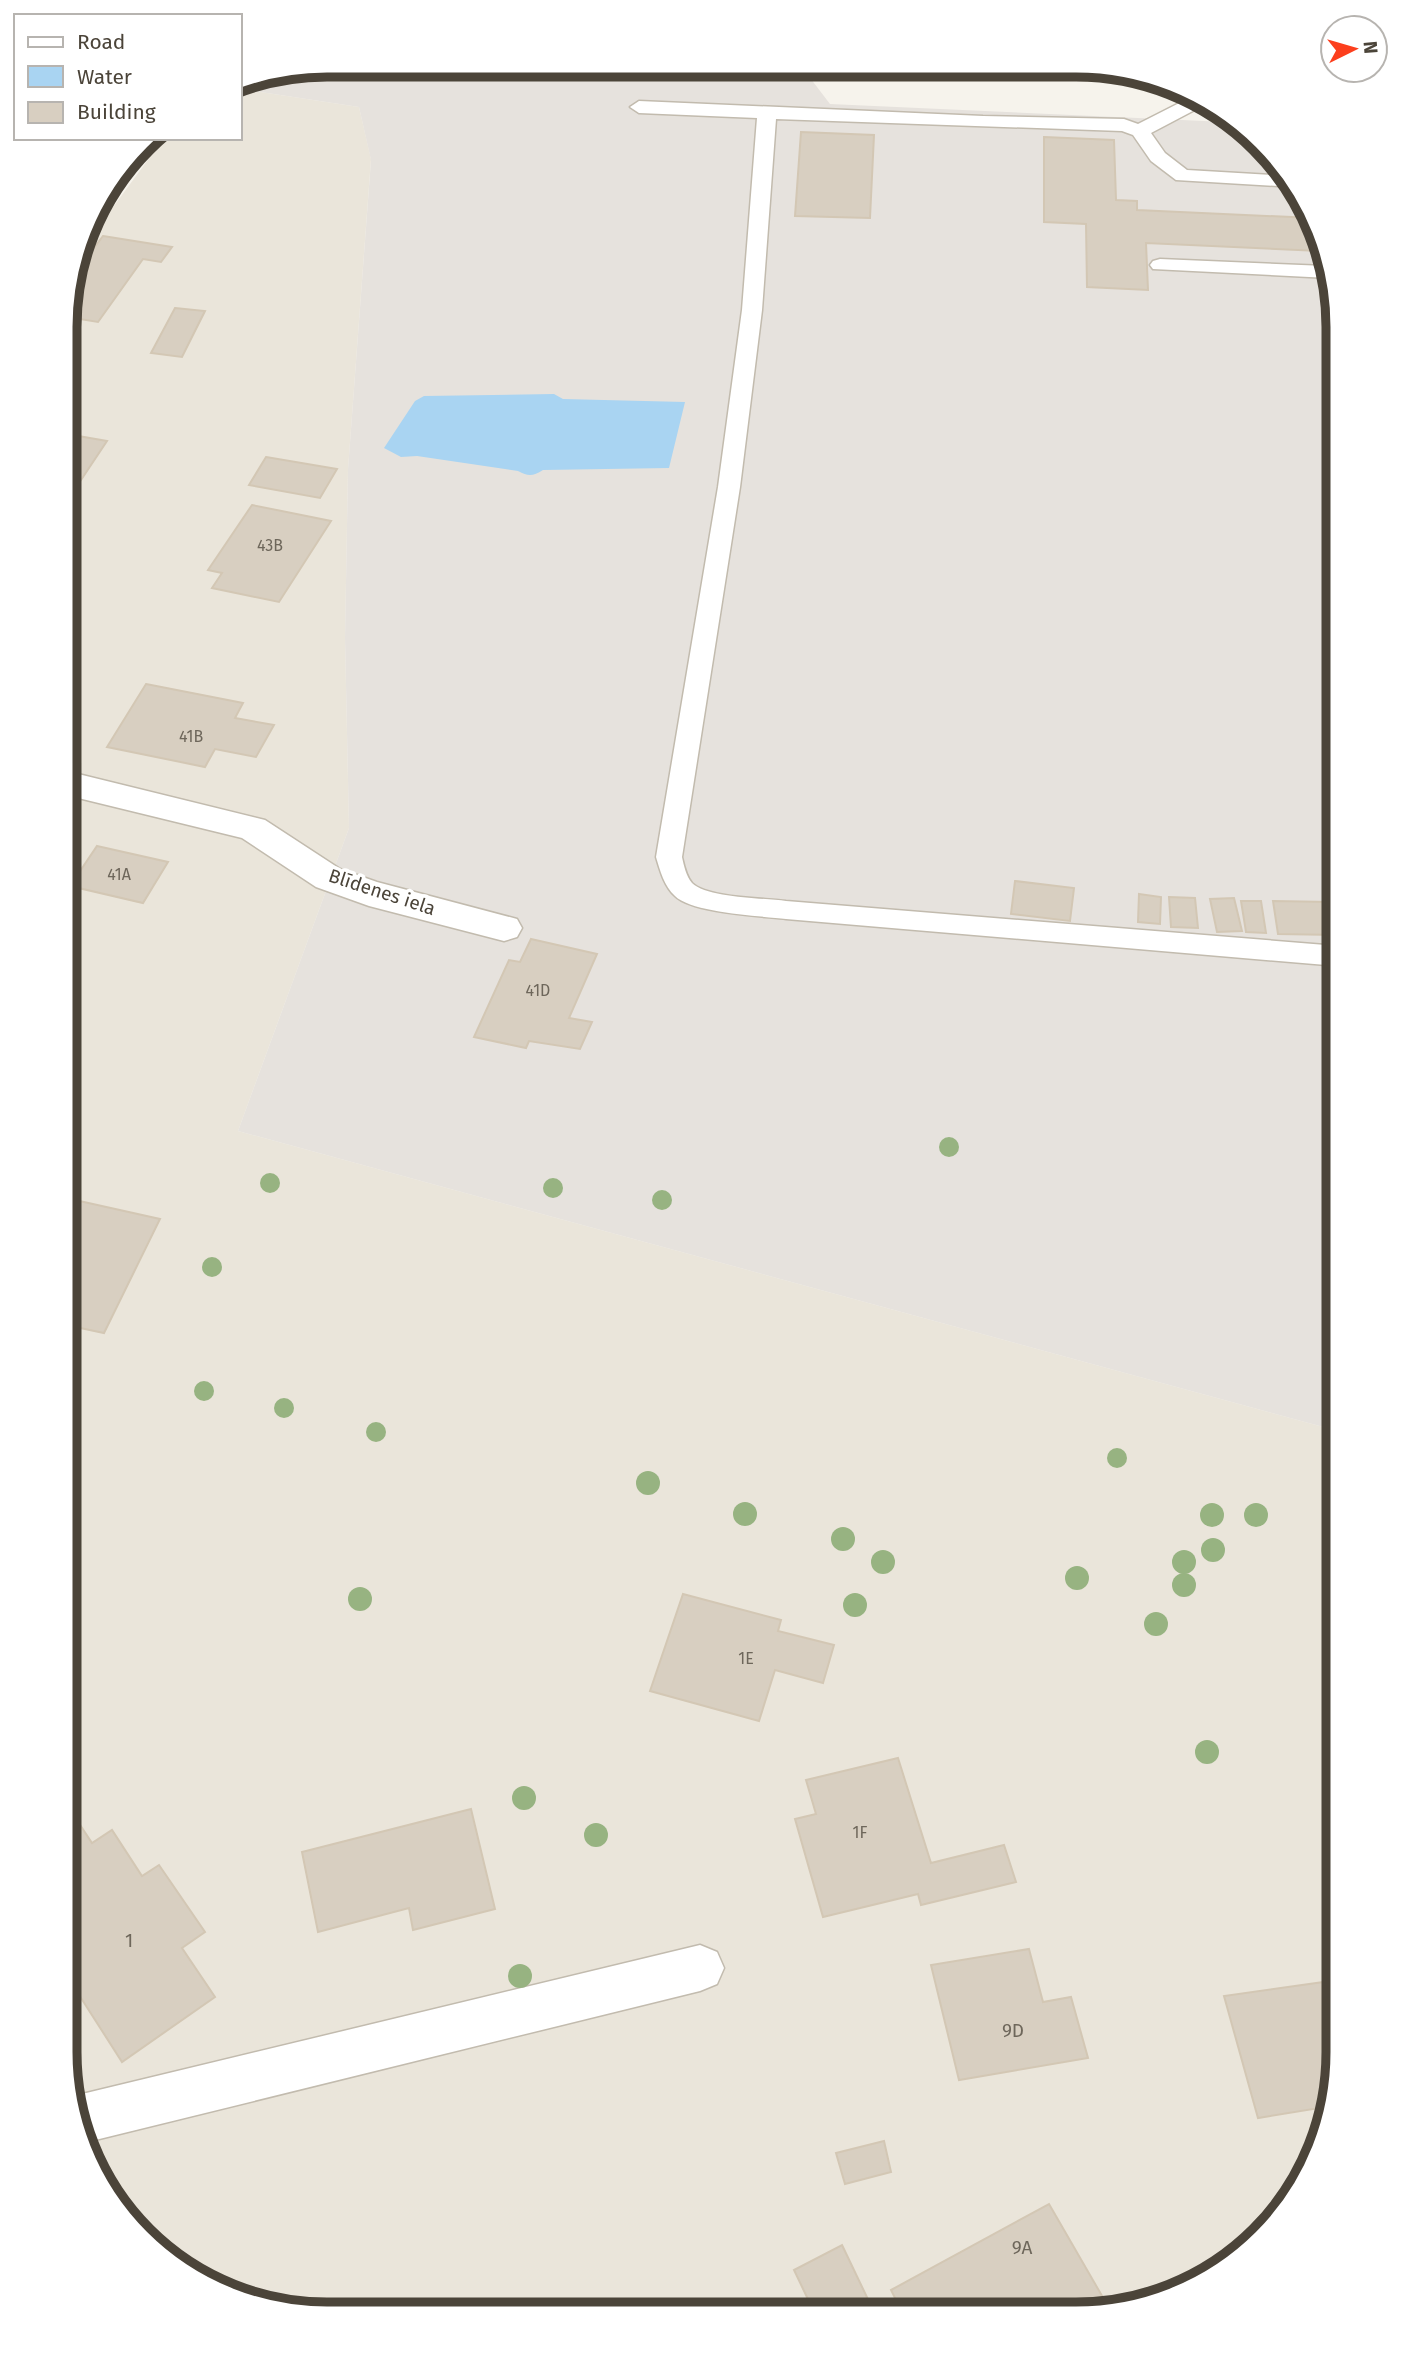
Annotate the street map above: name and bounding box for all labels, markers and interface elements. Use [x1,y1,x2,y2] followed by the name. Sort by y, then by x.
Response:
[14,14,242,140] legend
[1319,14,1389,84] north arrow
[77,29,125,55] text: Road
[1358,40,1382,55] text: N
[77,64,132,90] text: Water
[77,99,156,125] text: Building
[257,536,283,555] house number: 43B
[179,727,203,746] house number: 41B
[326,864,438,920] street label: Blīdenes iela
[107,865,132,884] house number: 41A
[526,981,550,1000] house number: 41D
[738,1649,754,1668] house number: 1E
[853,1823,868,1842] house number: 1F
[125,1929,133,1952] house number: 1
[1002,2019,1024,2042] house number: 9D
[1012,2236,1032,2259] house number: 9A

